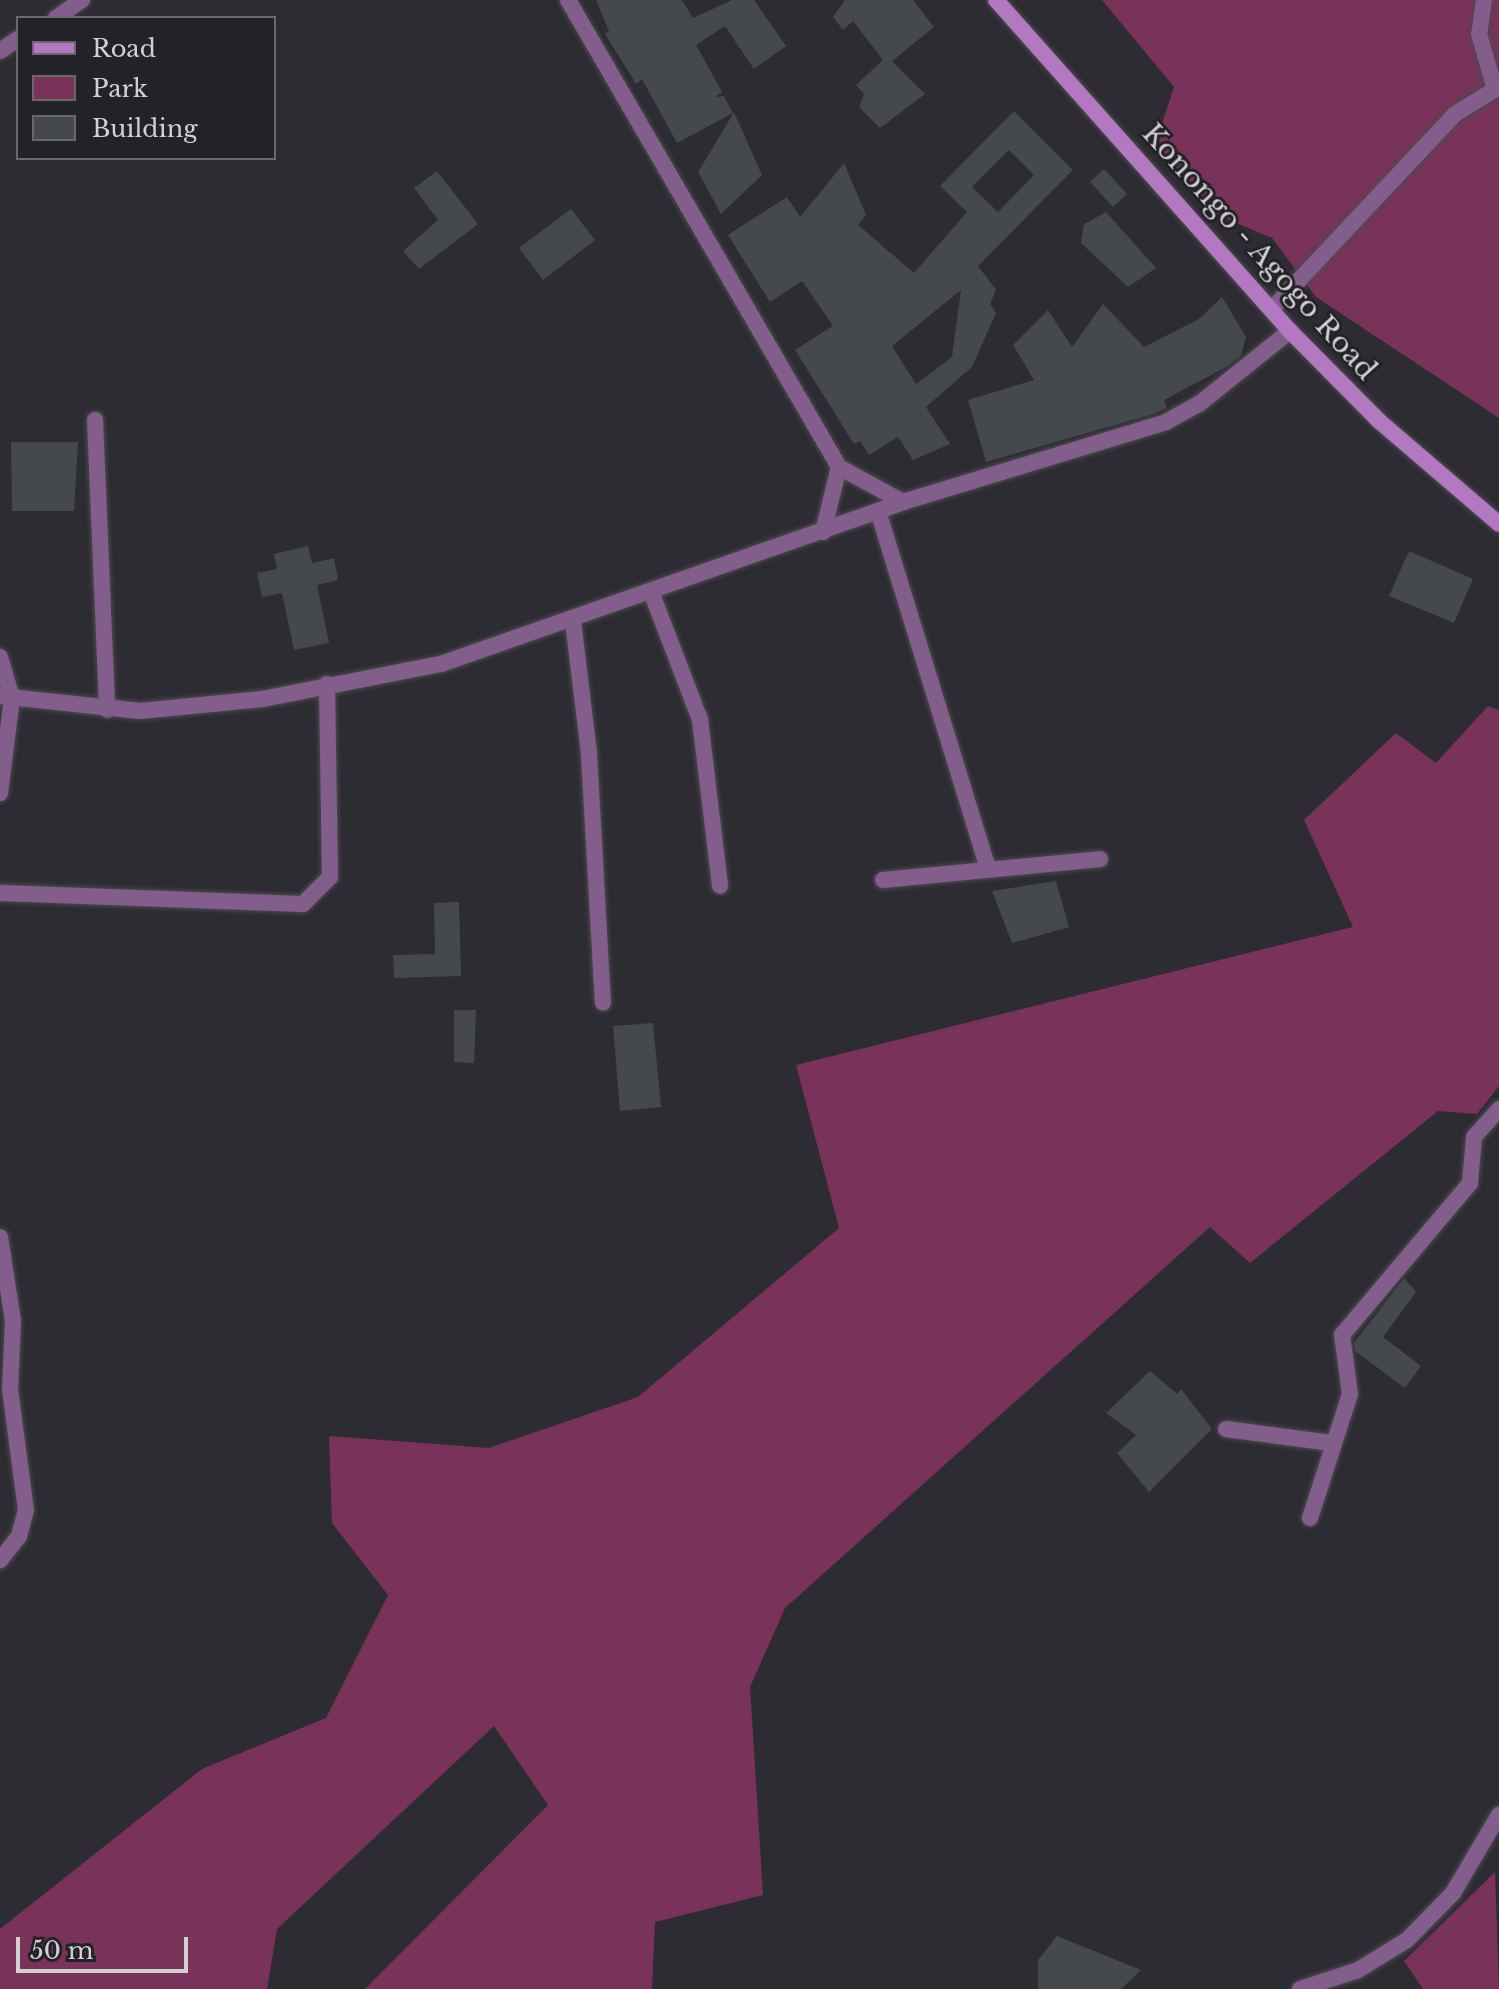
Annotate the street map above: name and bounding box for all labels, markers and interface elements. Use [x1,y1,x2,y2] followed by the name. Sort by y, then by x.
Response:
[16,16,276,160] legend
[92,34,156,63] text: Road
[92,74,148,103] text: Park
[92,114,198,143] text: Building
[1135,117,1383,387] street label: Konongo - Agogo Road
[20,1921,192,1971] scale bar
[30,1936,93,1965] text: 50 m

